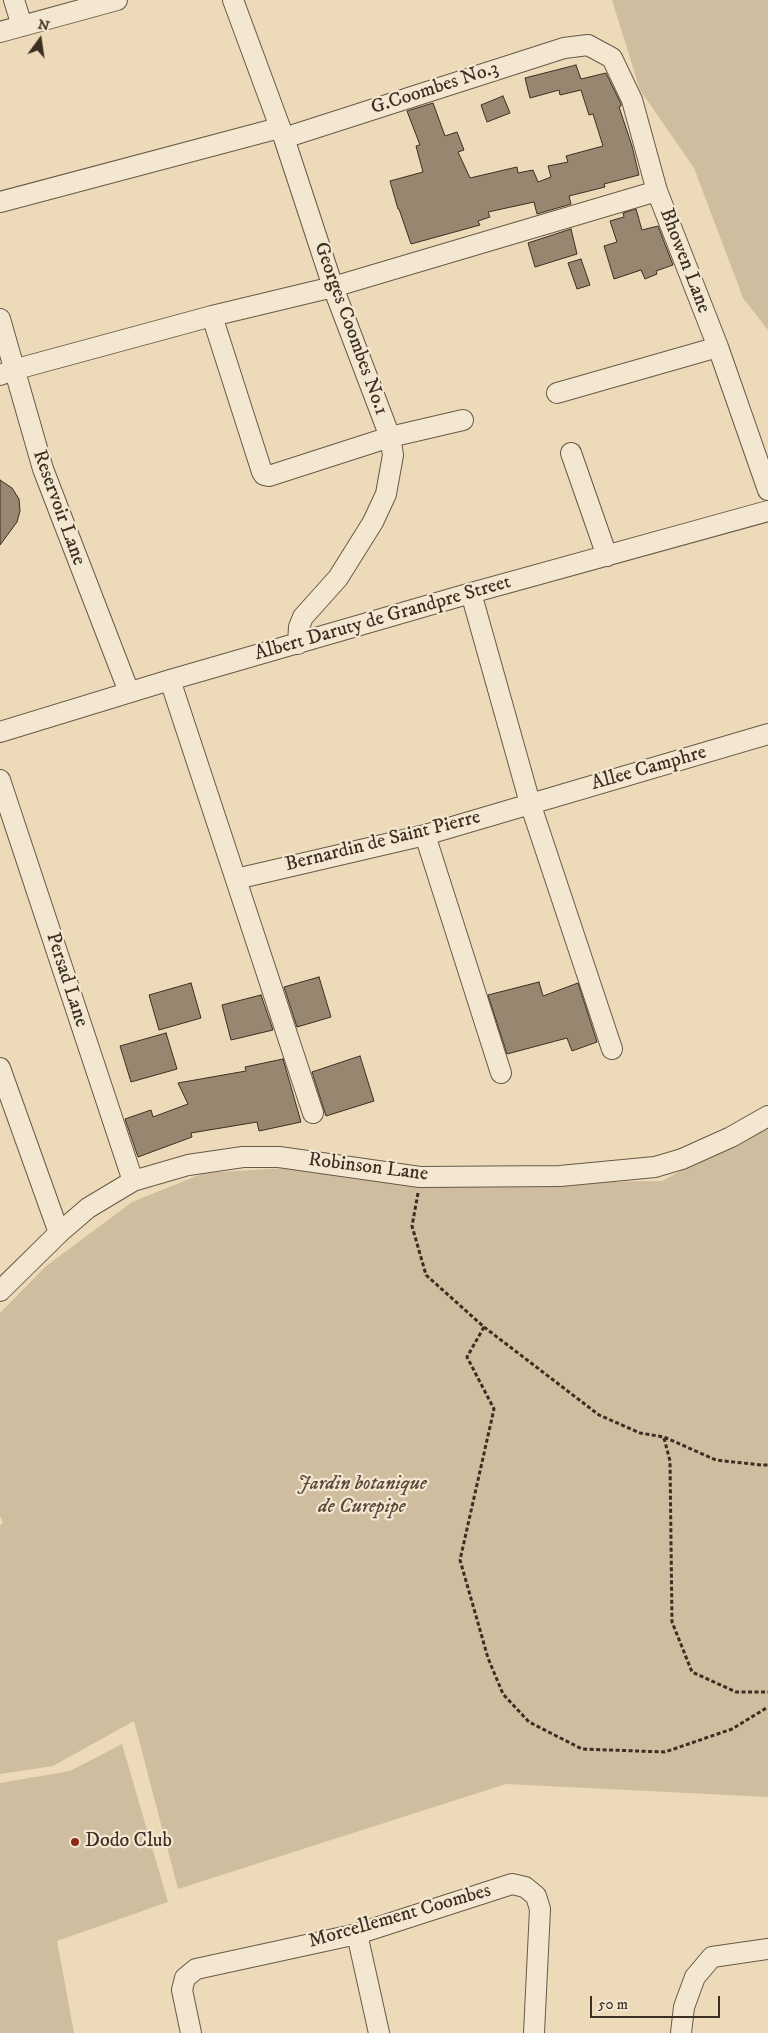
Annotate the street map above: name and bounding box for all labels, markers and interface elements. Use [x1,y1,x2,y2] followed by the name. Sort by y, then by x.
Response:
[15,15,65,65] north arrow
[36,15,51,36] text: N
[368,57,502,121] street label: G.Coombes No.3
[653,205,715,317] street label: Bhowen Lane
[308,239,392,419] street label: Georges Coombes No.1
[26,447,90,569] street label: Reservoir Lane
[252,571,514,667] street label: Albert Daruty de Grandpre Street
[589,741,709,797] street label: Allee Camphre
[283,806,483,878] street label: Bernardin de Saint Pierre
[39,930,93,1030] street label: Persad Lane
[307,1149,429,1187] street label: Robinson Lane
[297,1473,427,1520] park label: Jardin botanique de Curepipe
[85,1830,172,1854] place label: Dodo Club
[69,1836,81,1848] marker: Dodo Club
[306,1879,494,1955] street label: Morcellement Coombes
[593,1986,723,2018] scale bar
[598,1995,628,2014] text: 50 m

